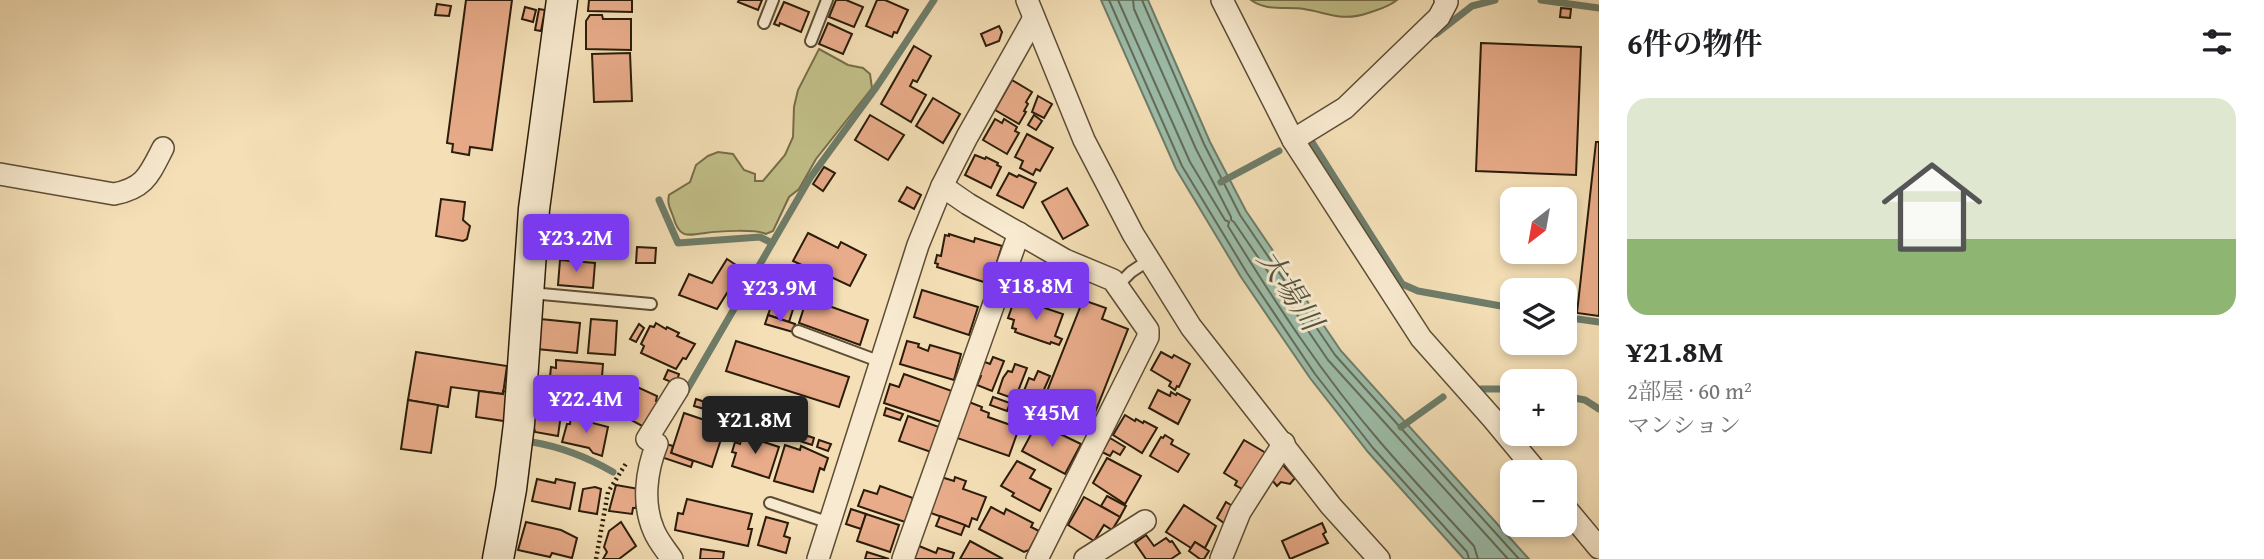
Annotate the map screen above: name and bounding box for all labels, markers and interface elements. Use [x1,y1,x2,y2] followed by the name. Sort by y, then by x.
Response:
[1627,21,1763,65] text: 6件の物件
[2198,23,2236,61] icon: filters
[1869,144,1995,270] icon: home
[1500,187,1577,264] north arrow
[1500,187,1577,537] map controls
[519,215,633,274] pin: ¥23.2M
[539,220,613,253] text: ¥23.2M
[1247,240,1336,342] water label: 大場川
[979,262,1093,322] pin: ¥18.8M
[723,264,837,324] pin: ¥23.9M
[999,268,1073,301] text: ¥18.8M
[743,270,817,303] text: ¥23.9M
[1500,278,1577,355] button: layers
[1627,329,1723,373] text: ¥21.8M
[1500,369,1577,446] button: +
[1627,374,1752,407] text: 2部屋 · 60 m²
[529,376,643,435] pin: ¥22.4M
[549,381,623,414] text: ¥22.4M
[1011,390,1093,449] pin: ¥45M
[1024,395,1080,428] text: ¥45M
[698,396,812,456] pin: ¥21.8M
[718,402,792,435] text: ¥21.8M
[1627,408,1741,441] text: マンション
[1500,460,1577,537] button: −

